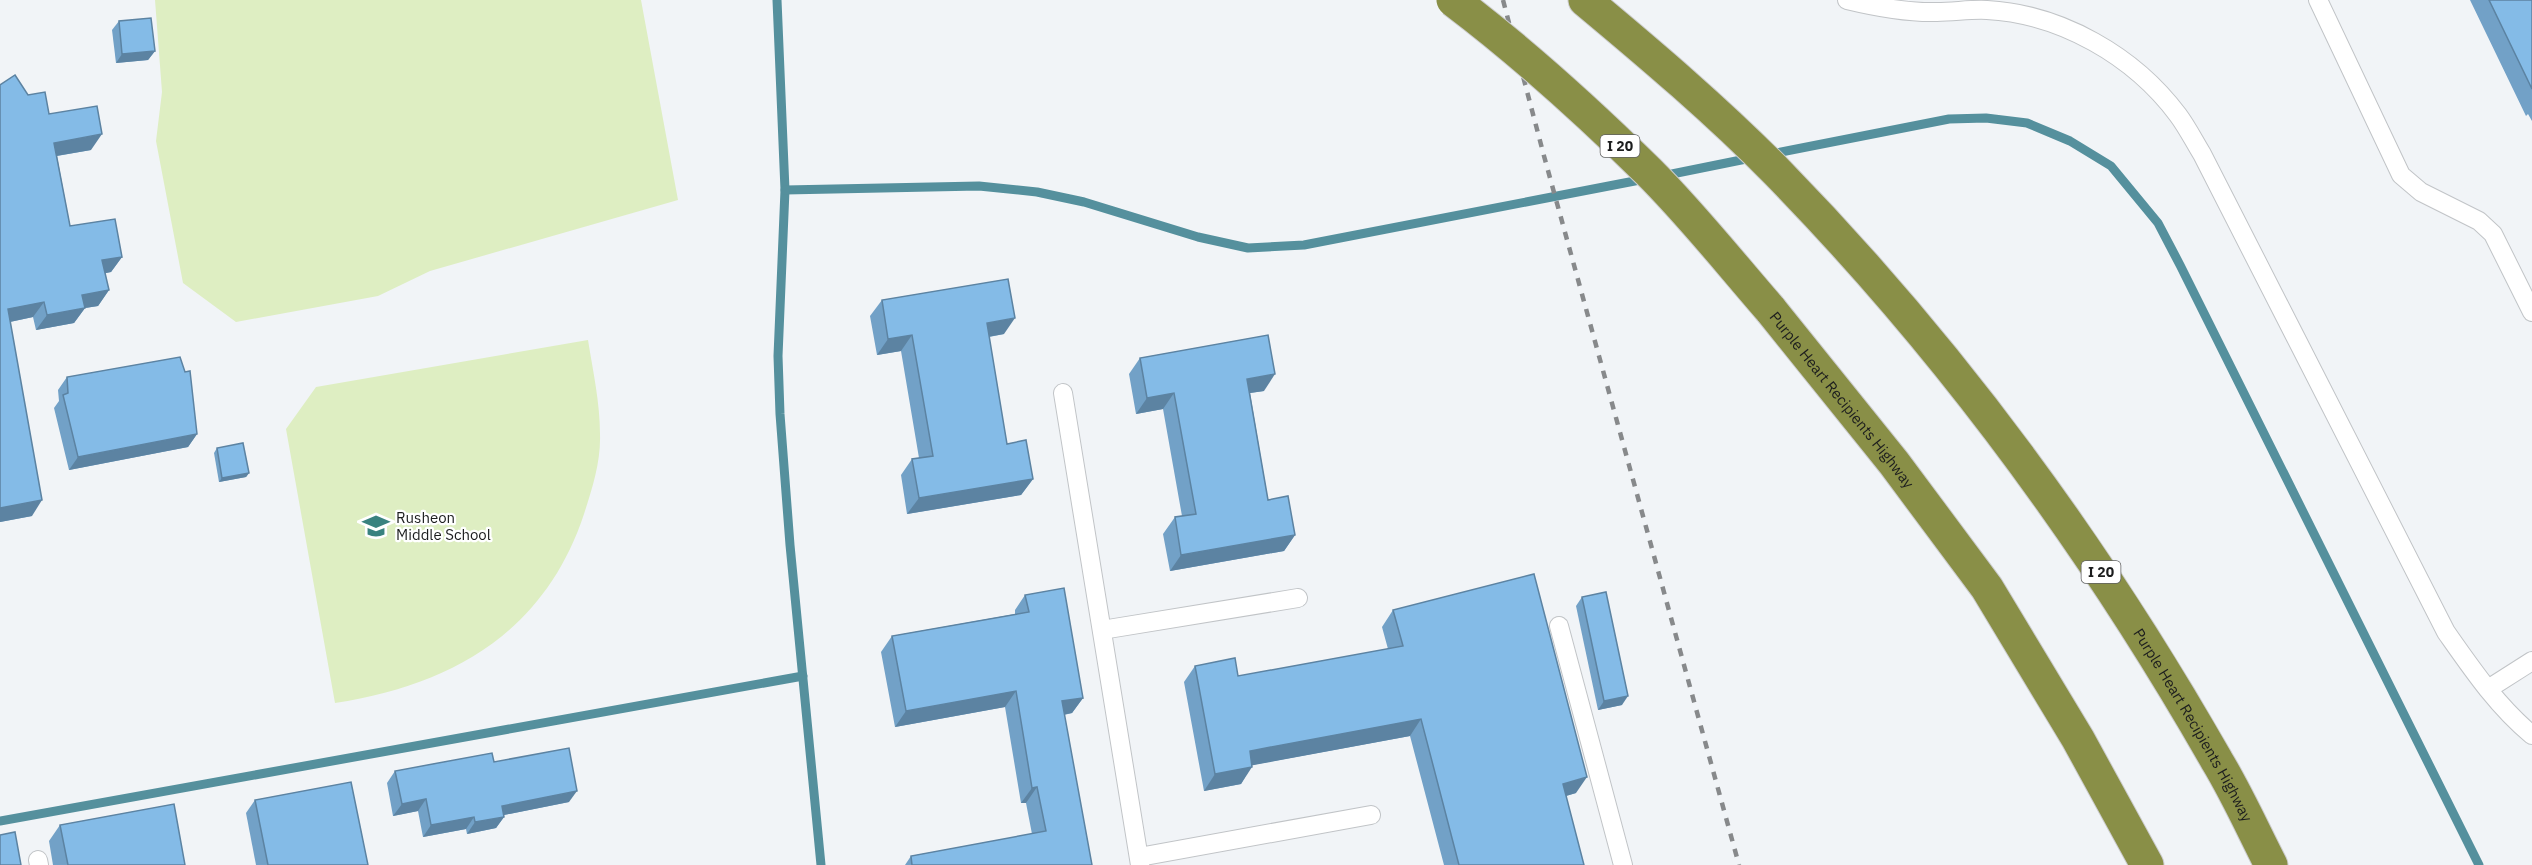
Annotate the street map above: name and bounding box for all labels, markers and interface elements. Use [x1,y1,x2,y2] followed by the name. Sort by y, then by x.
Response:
[1600,135,1640,157] road number: I 20
[1766,307,1919,492] street label: Purple Heart Recipients Highway
[396,508,491,544] place label: Rusheon Middle School
[361,511,391,541] school or university icon: Rusheon Middle School
[2082,561,2120,583] road number: I 20
[2130,624,2258,825] street label: Purple Heart Recipients Highway

